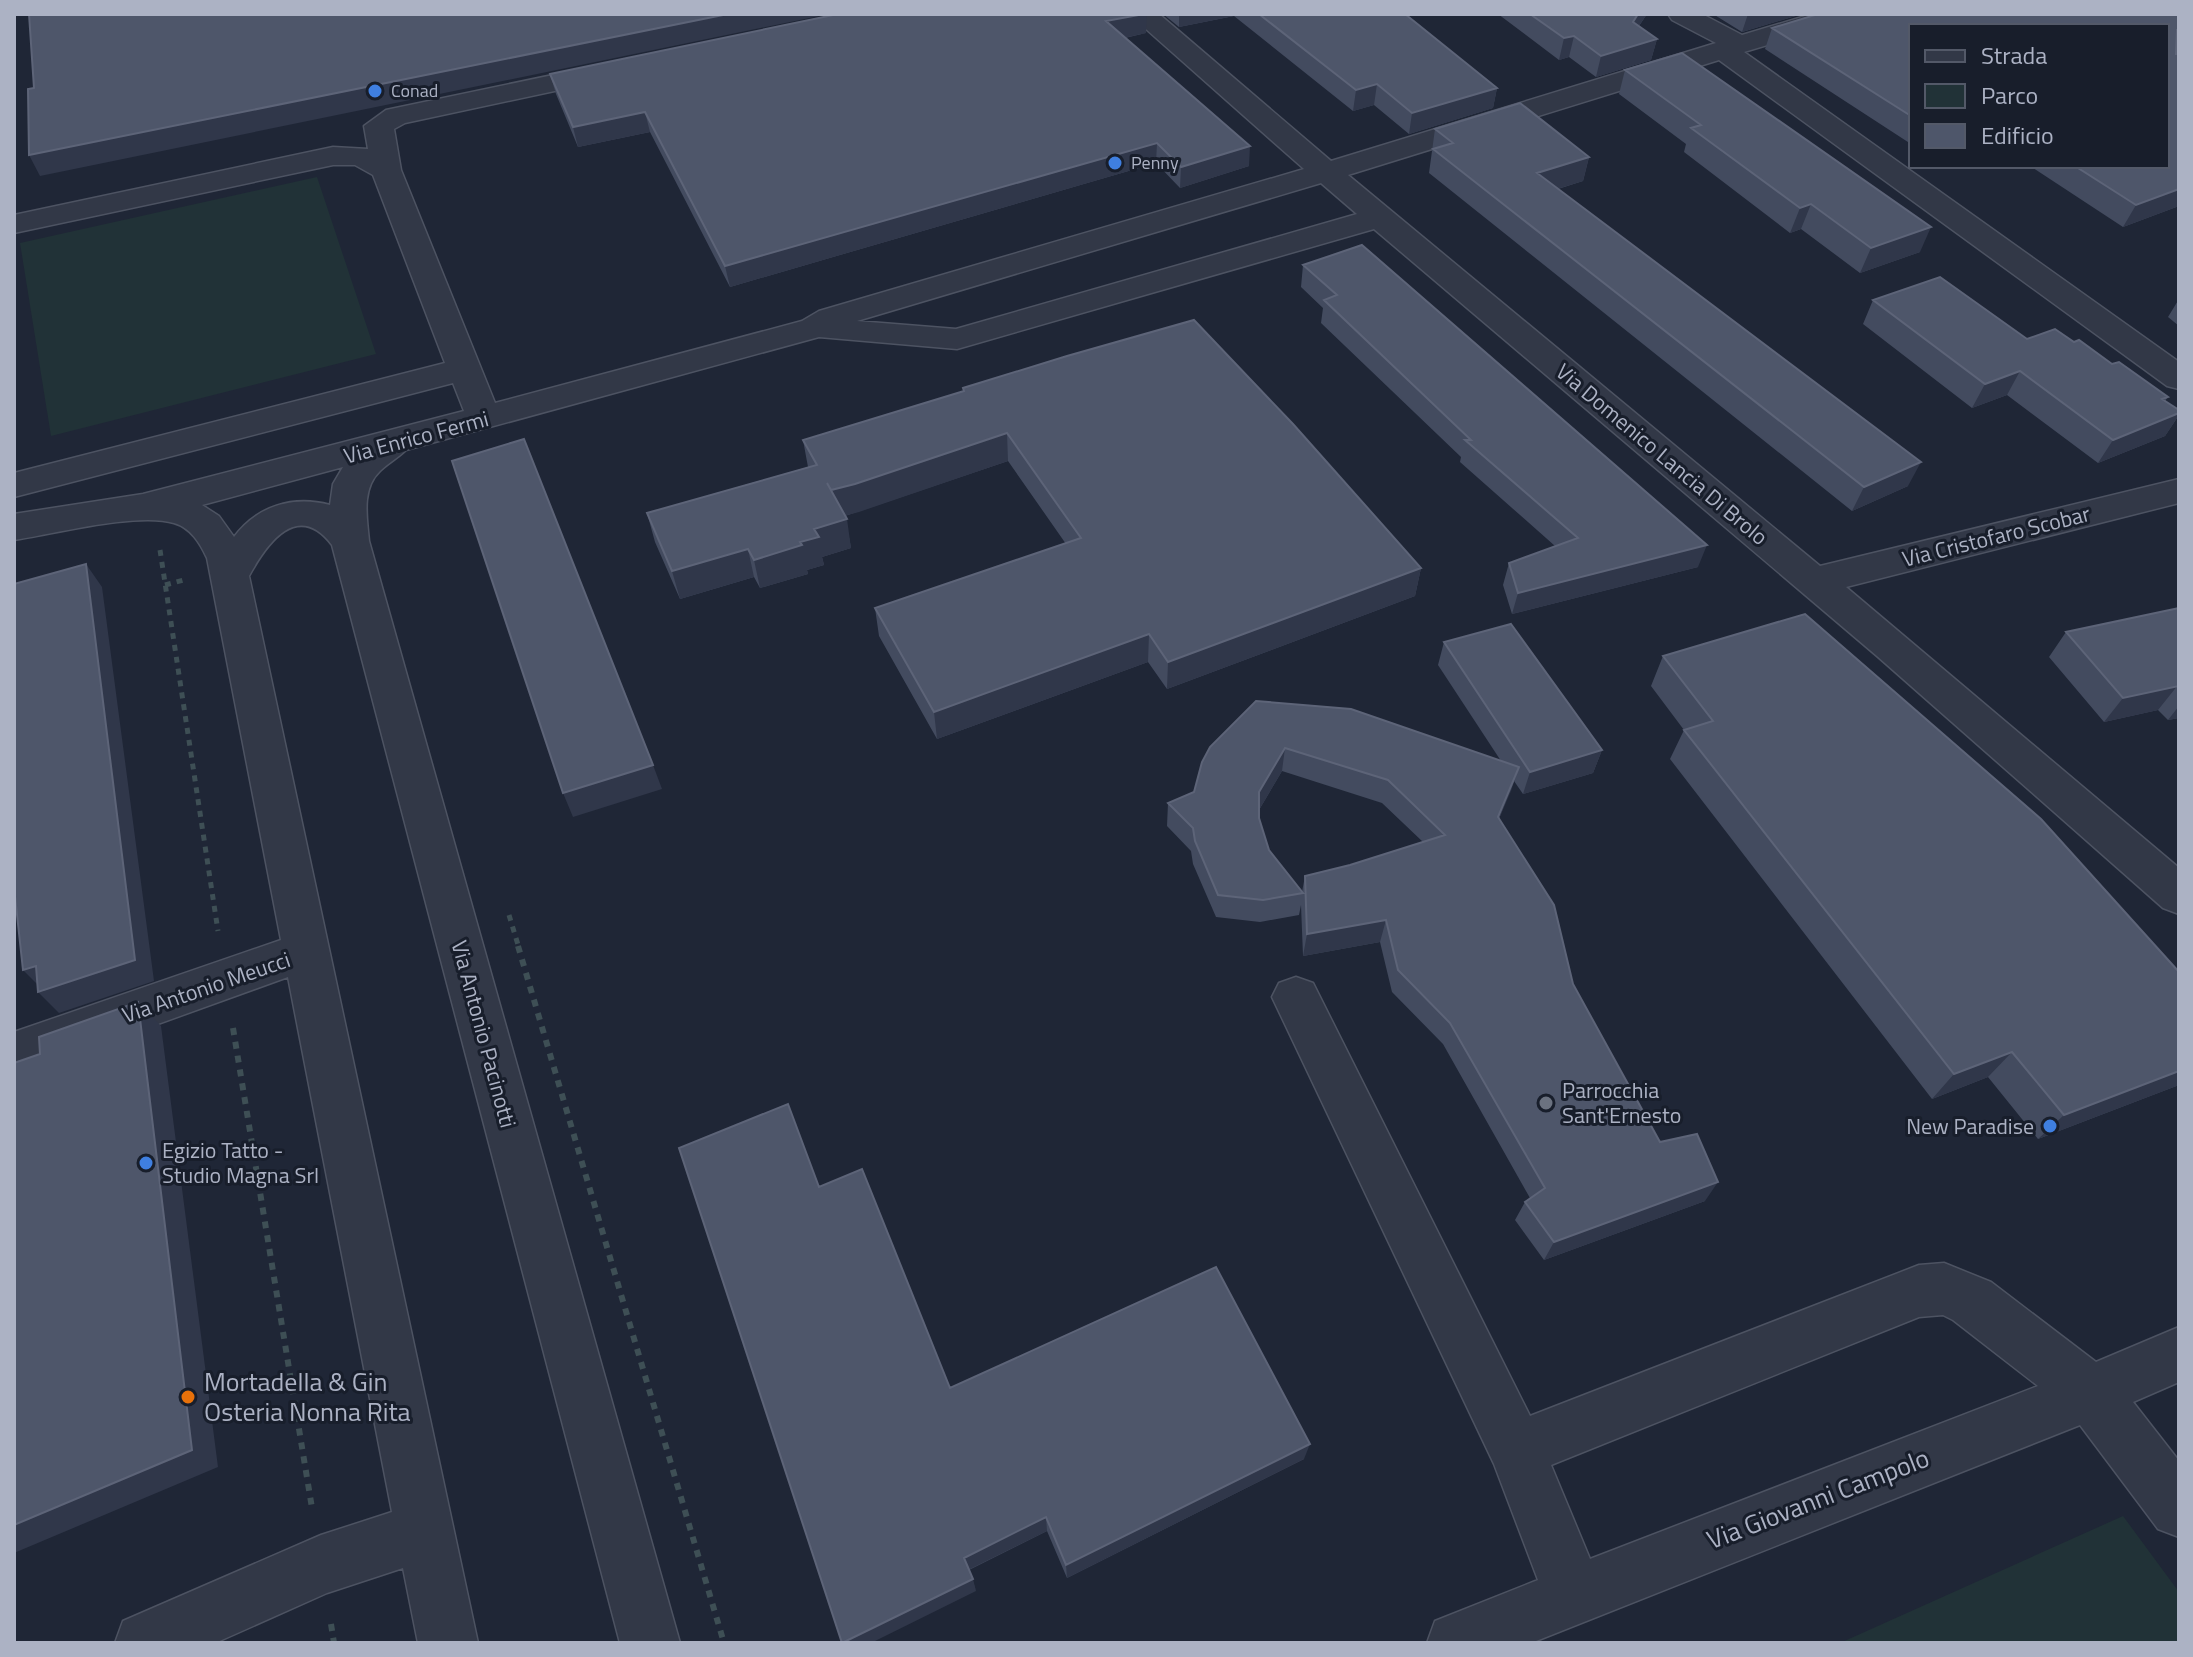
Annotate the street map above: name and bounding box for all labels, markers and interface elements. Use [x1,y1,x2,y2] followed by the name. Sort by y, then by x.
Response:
[1909,24,2169,168] legend
[1981,37,2047,73] text: Strada
[391,77,438,104] place label: Conad
[1981,77,2038,113] text: Parco
[366,82,384,100] marker: Conad
[1981,117,2054,153] text: Edificio
[1131,149,1179,176] place label: Penny
[1106,154,1124,172] marker: Penny
[1548,355,1776,553] street label: Via Domenico Lancia Di Brolo
[340,401,492,473] street label: Via Enrico Fermi
[1898,496,2094,576] street label: Via Cristofaro Scobar
[443,937,525,1131] street label: Via Antonio Pacinotti
[117,942,295,1032] street label: Via Antonio Meucci
[1562,1073,1681,1132] place label: Parrocchia Sant'Ernesto
[1537,1094,1555,1112] marker: Parrocchia Sant'Ernesto
[1906,1109,2034,1143] place label: New Paradise
[2041,1117,2059,1135] marker: New Paradise
[162,1133,319,1192] place label: Egizio Tatto - Studio Magna Srl
[137,1154,155,1172] marker: Egizio Tatto - Studio Magna Srl
[204,1362,411,1431] place label: Mortadella & Gin Osteria Nonna Rita
[179,1388,197,1406] marker: Mortadella & Gin Osteria Nonna Rita
[1701,1438,1935,1559] street label: Via Giovanni Campolo

